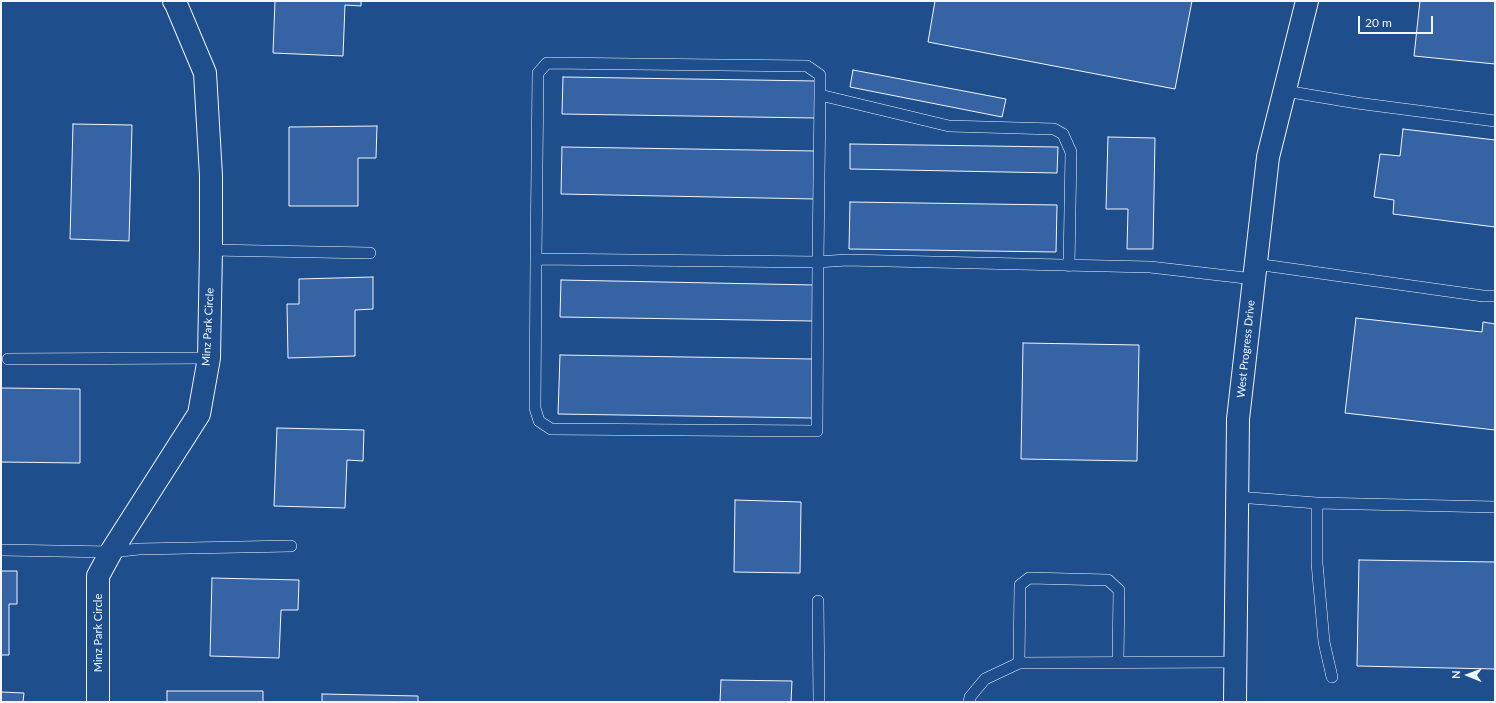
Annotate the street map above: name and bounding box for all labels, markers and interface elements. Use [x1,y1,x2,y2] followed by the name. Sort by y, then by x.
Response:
[1360,8,1435,34] scale bar
[1365,15,1392,30] text: 20 m
[199,287,217,367] street label: Minz Park Circle
[1234,299,1258,399] street label: West Progress Drive
[91,594,105,672] street label: Minz Park Circle
[1448,655,1488,695] north arrow
[1449,670,1462,679] text: N

